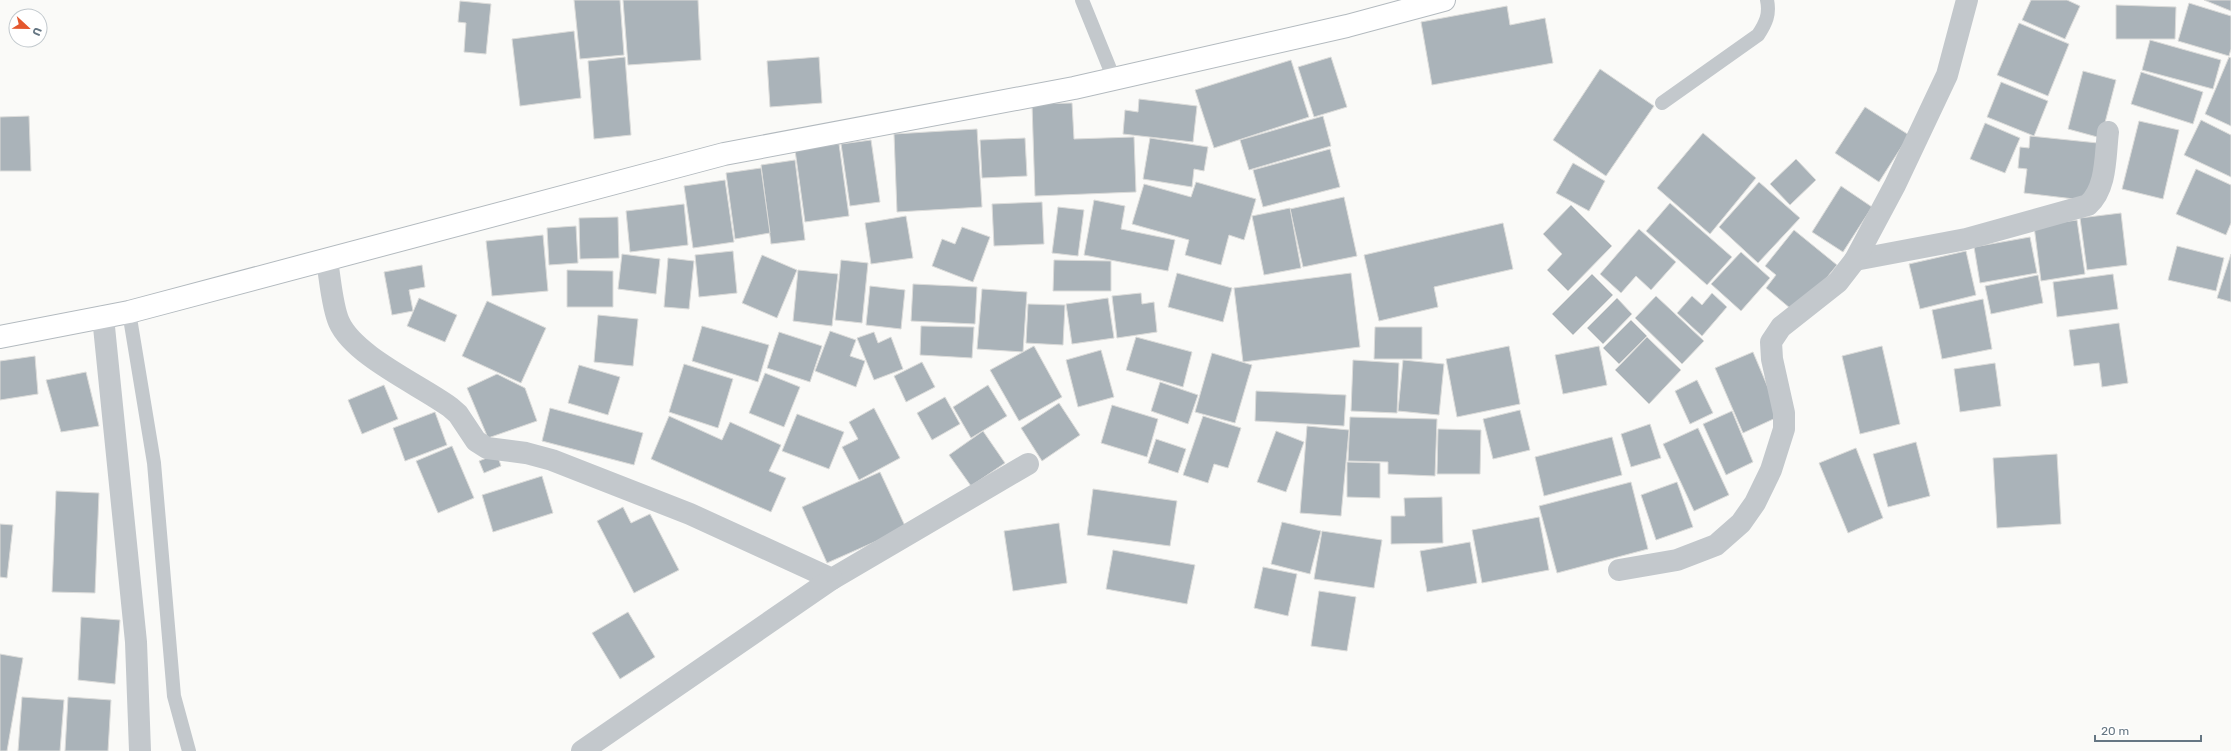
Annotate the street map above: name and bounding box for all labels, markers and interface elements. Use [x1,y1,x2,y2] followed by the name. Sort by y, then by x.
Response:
[8,8,48,48] north arrow
[29,25,44,38] text: U
[2095,717,2201,743] scale bar
[2101,724,2129,738] text: 20 m

